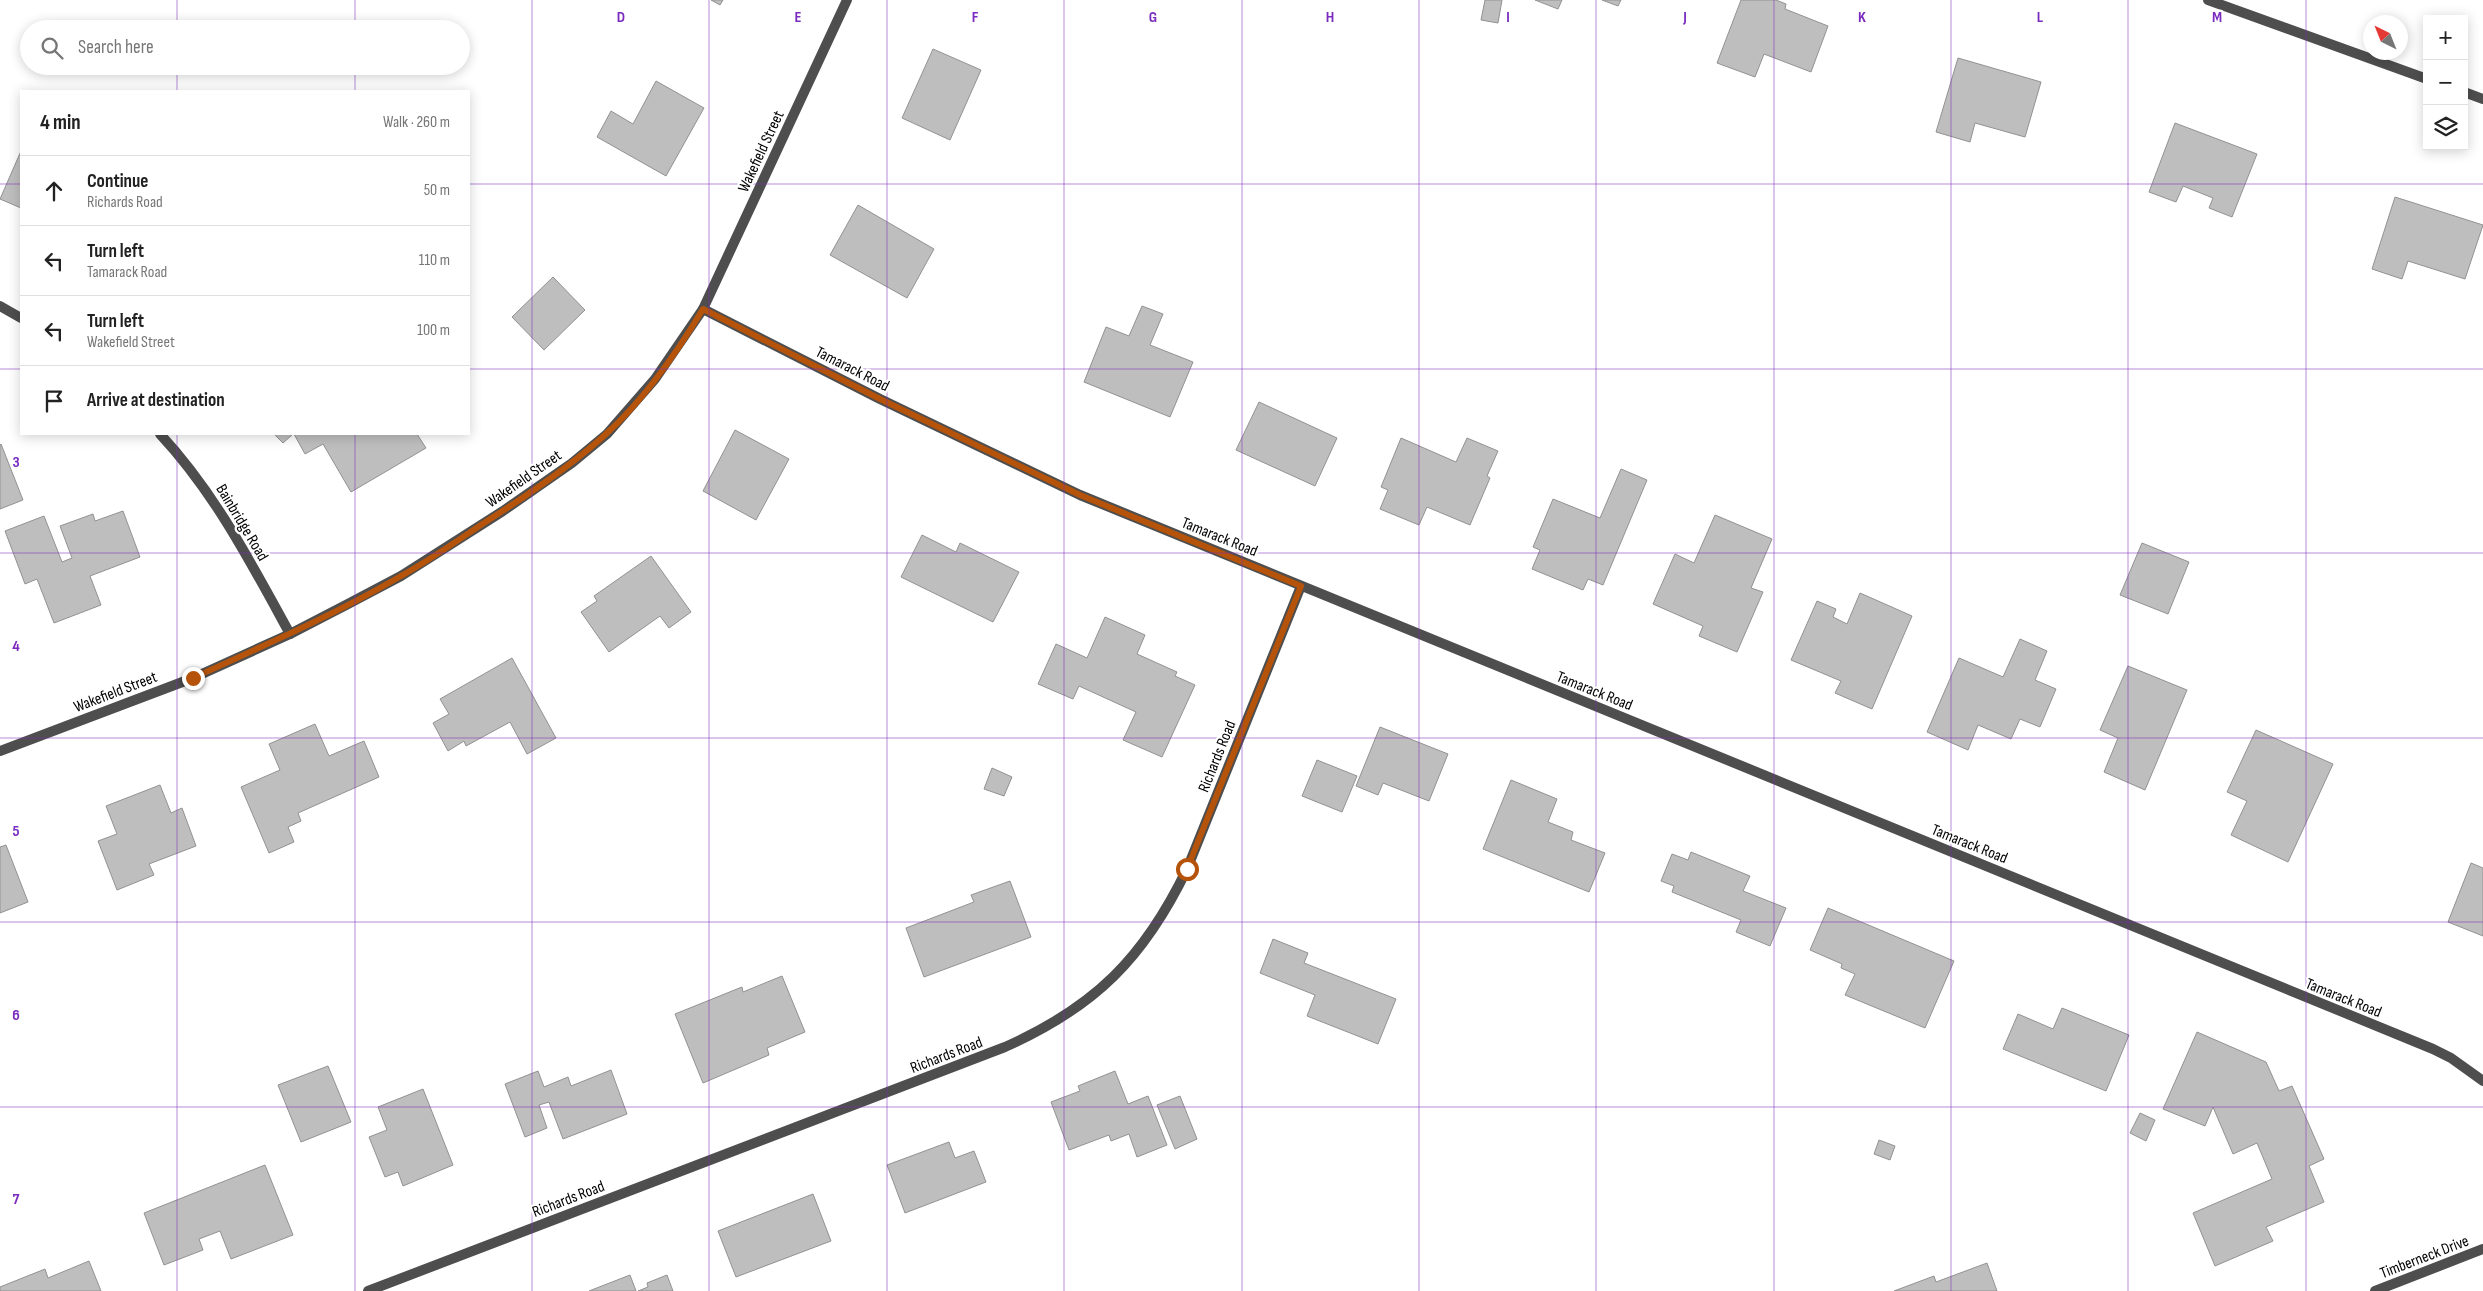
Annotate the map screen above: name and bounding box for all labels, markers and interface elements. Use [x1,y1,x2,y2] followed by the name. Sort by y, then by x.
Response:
[617,8,625,27] text: D
[795,8,802,27] text: E
[972,8,979,27] text: F
[1149,8,1157,27] text: G
[1326,8,1334,27] text: H
[1506,8,1510,27] text: I
[1682,8,1687,27] text: J
[1858,8,1866,27] text: K
[2037,8,2044,27] text: L
[2212,8,2222,27] text: M
[2363,15,2408,60] north arrow
[2423,15,2468,150] map controls
[2423,15,2468,60] button: +
[20,20,470,75] search box
[38,34,66,62] icon: search
[78,36,154,59] text: Search here
[2423,60,2468,105] button: −
[2423,105,2468,150] button: layers
[734,108,789,195] street label: Wakefield Street
[40,110,81,135] text: 4 min
[383,113,450,132] text: Walk · 260 m
[87,170,148,193] text: Continue
[40,177,68,205] icon: ahead
[424,181,450,200] text: 50 m
[87,193,163,212] text: Richards Road
[87,240,144,263] text: Turn left
[40,247,68,275] icon: left
[419,251,450,270] text: 110 m
[87,263,167,282] text: Tamarack Road
[87,310,144,333] text: Turn left
[40,317,68,345] icon: left
[417,321,450,340] text: 100 m
[87,333,175,352] text: Wakefield Street
[812,343,892,396] street label: Tamarack Road
[40,387,68,415] icon: arrive
[87,389,225,412] text: Arrive at destination
[482,446,565,512] street label: Wakefield Street
[12,453,20,472] text: 3
[211,481,272,565] street label: Bainbridge Road
[1179,514,1260,561] street label: Tamarack Road
[12,637,20,656] text: 4
[182,667,205,690] route end
[71,668,160,717] street label: Wakefield Street
[1554,668,1635,715] street label: Tamarack Road
[1194,718,1240,795] street label: Richards Road
[1929,821,2010,868] street label: Tamarack Road
[12,822,20,841] text: 5
[1176,858,1199,881] route start
[2303,975,2384,1022] street label: Tamarack Road
[12,1006,20,1025] text: 6
[908,1033,985,1078] street label: Richards Road
[530,1177,607,1222] street label: Richards Road
[13,1190,20,1209] text: 7
[2377,1232,2472,1283] street label: Timberneck Drive

